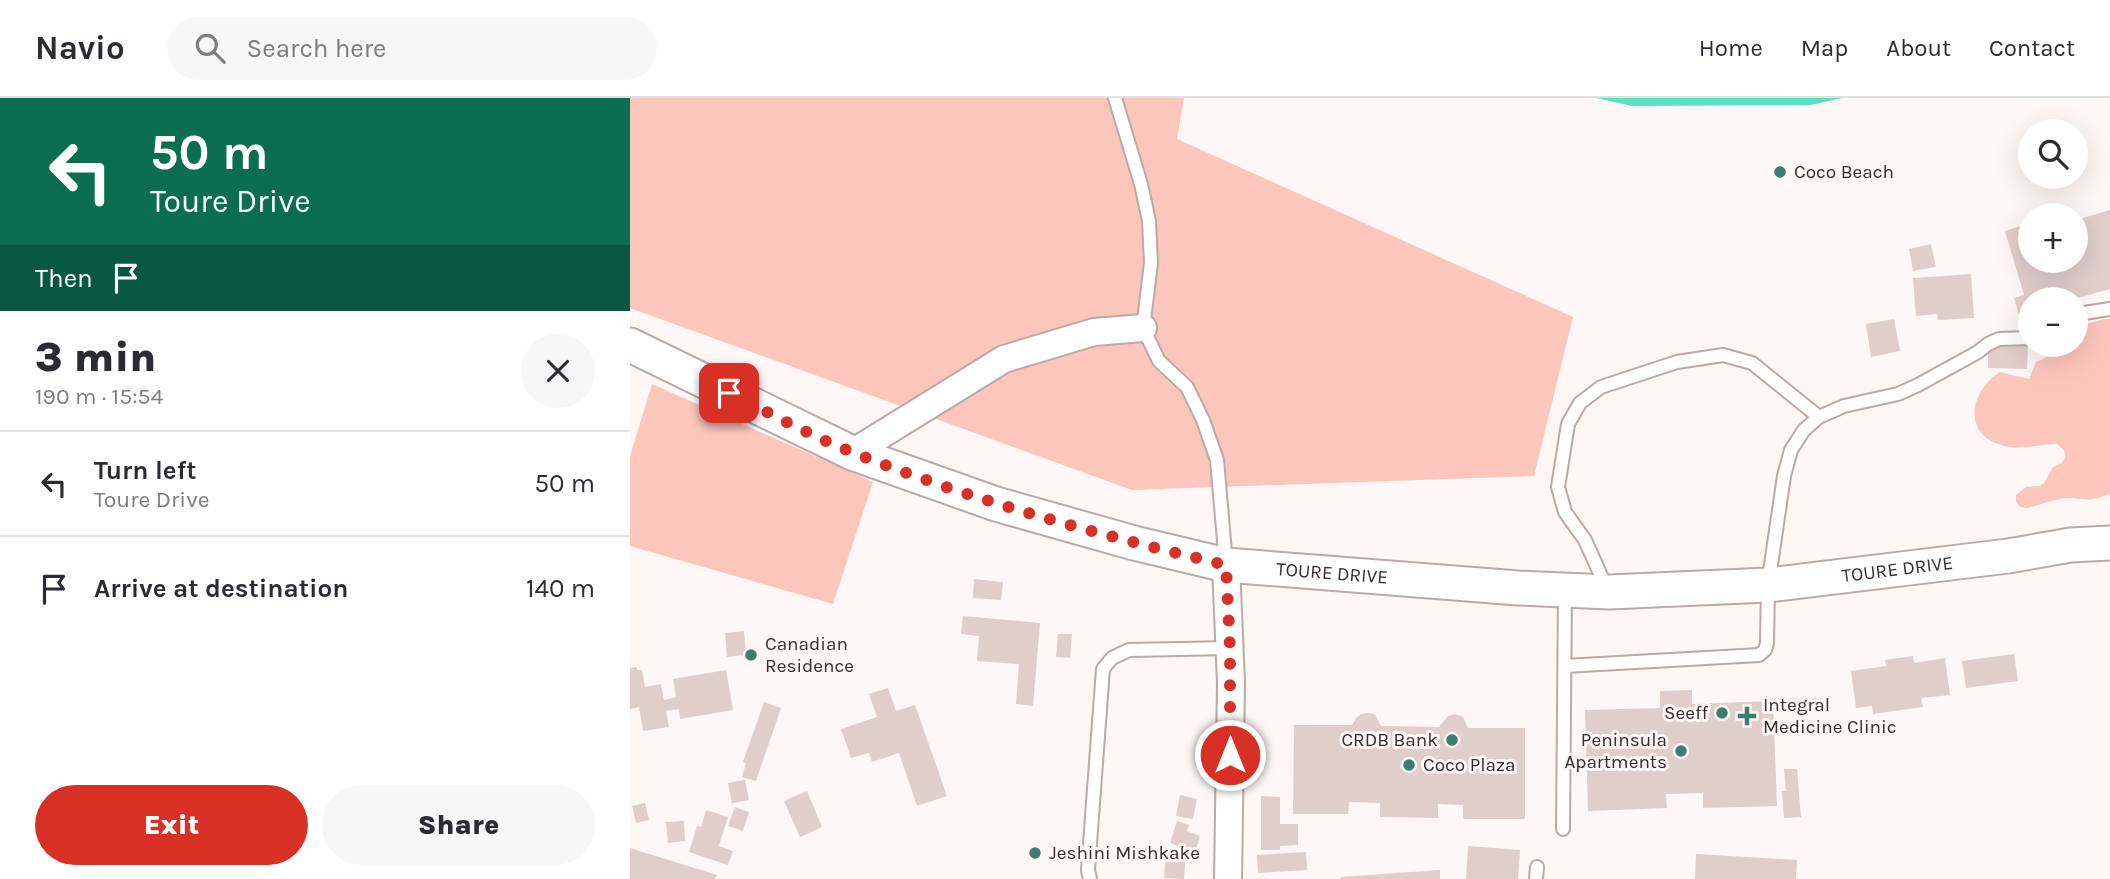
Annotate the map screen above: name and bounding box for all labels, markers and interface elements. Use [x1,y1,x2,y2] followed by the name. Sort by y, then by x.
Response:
[167,17,657,80] search box
[35,29,125,67] text: Navio
[191,29,229,67] icon: search
[247,33,386,64] text: Search here
[1699,34,1763,62] text: Home
[1801,34,1848,62] text: Map
[1886,34,1951,62] text: About
[1989,34,2075,62] text: Contact
[2018,119,2088,357] map controls
[2018,119,2088,189] button: search
[150,124,268,181] text: 50 m
[35,126,126,217] icon: left
[1794,161,1894,183] place label: Coco Beach
[1772,164,1788,180] marker: Coco Beach
[150,183,311,220] text: Toure Drive
[2018,203,2088,273] button: +
[107,259,145,297] icon: arrive
[35,263,93,294] text: Then
[2018,287,2088,357] button: −
[35,332,156,382] text: 3 min
[521,334,595,408] button: close
[699,363,759,423] pin
[710,374,748,412] icon: arrive
[35,383,163,410] text: 190 m · 15:54
[94,455,196,486] text: Turn left
[35,465,73,503] icon: left
[534,468,595,499] text: 50 m
[94,486,210,513] text: Toure Drive
[1840,552,1954,587] street label: TOURE DRIVE
[1275,558,1389,589] street label: TOURE DRIVE
[35,570,73,608] icon: arrive
[94,573,348,604] text: Arrive at destination
[526,573,595,604] text: 140 m
[765,633,854,677] place label: Canadian Residence
[743,647,759,663] marker: Canadian Residence
[1763,694,1897,738] place label: Integral Medicine Clinic
[1664,702,1708,724] place label: Seeff
[1714,705,1730,721] marker: Seeff
[1737,706,1757,726] marker: Integral Medicine Clinic
[1193,718,1267,792] position arrow
[1341,729,1438,751] place label: CRDB Bank
[1564,729,1667,773] place label: Peninsula Apartments
[1444,732,1460,748] marker: CRDB Bank
[1673,743,1689,759] marker: Peninsula Apartments
[1423,754,1516,776] place label: Coco Plaza
[1401,757,1417,773] marker: Coco Plaza
[35,785,308,865] button: Exit
[322,785,595,865] button: Share
[1049,842,1200,864] place label: Jeshini Mishkake
[1027,845,1043,861] marker: Jeshini Mishkake

